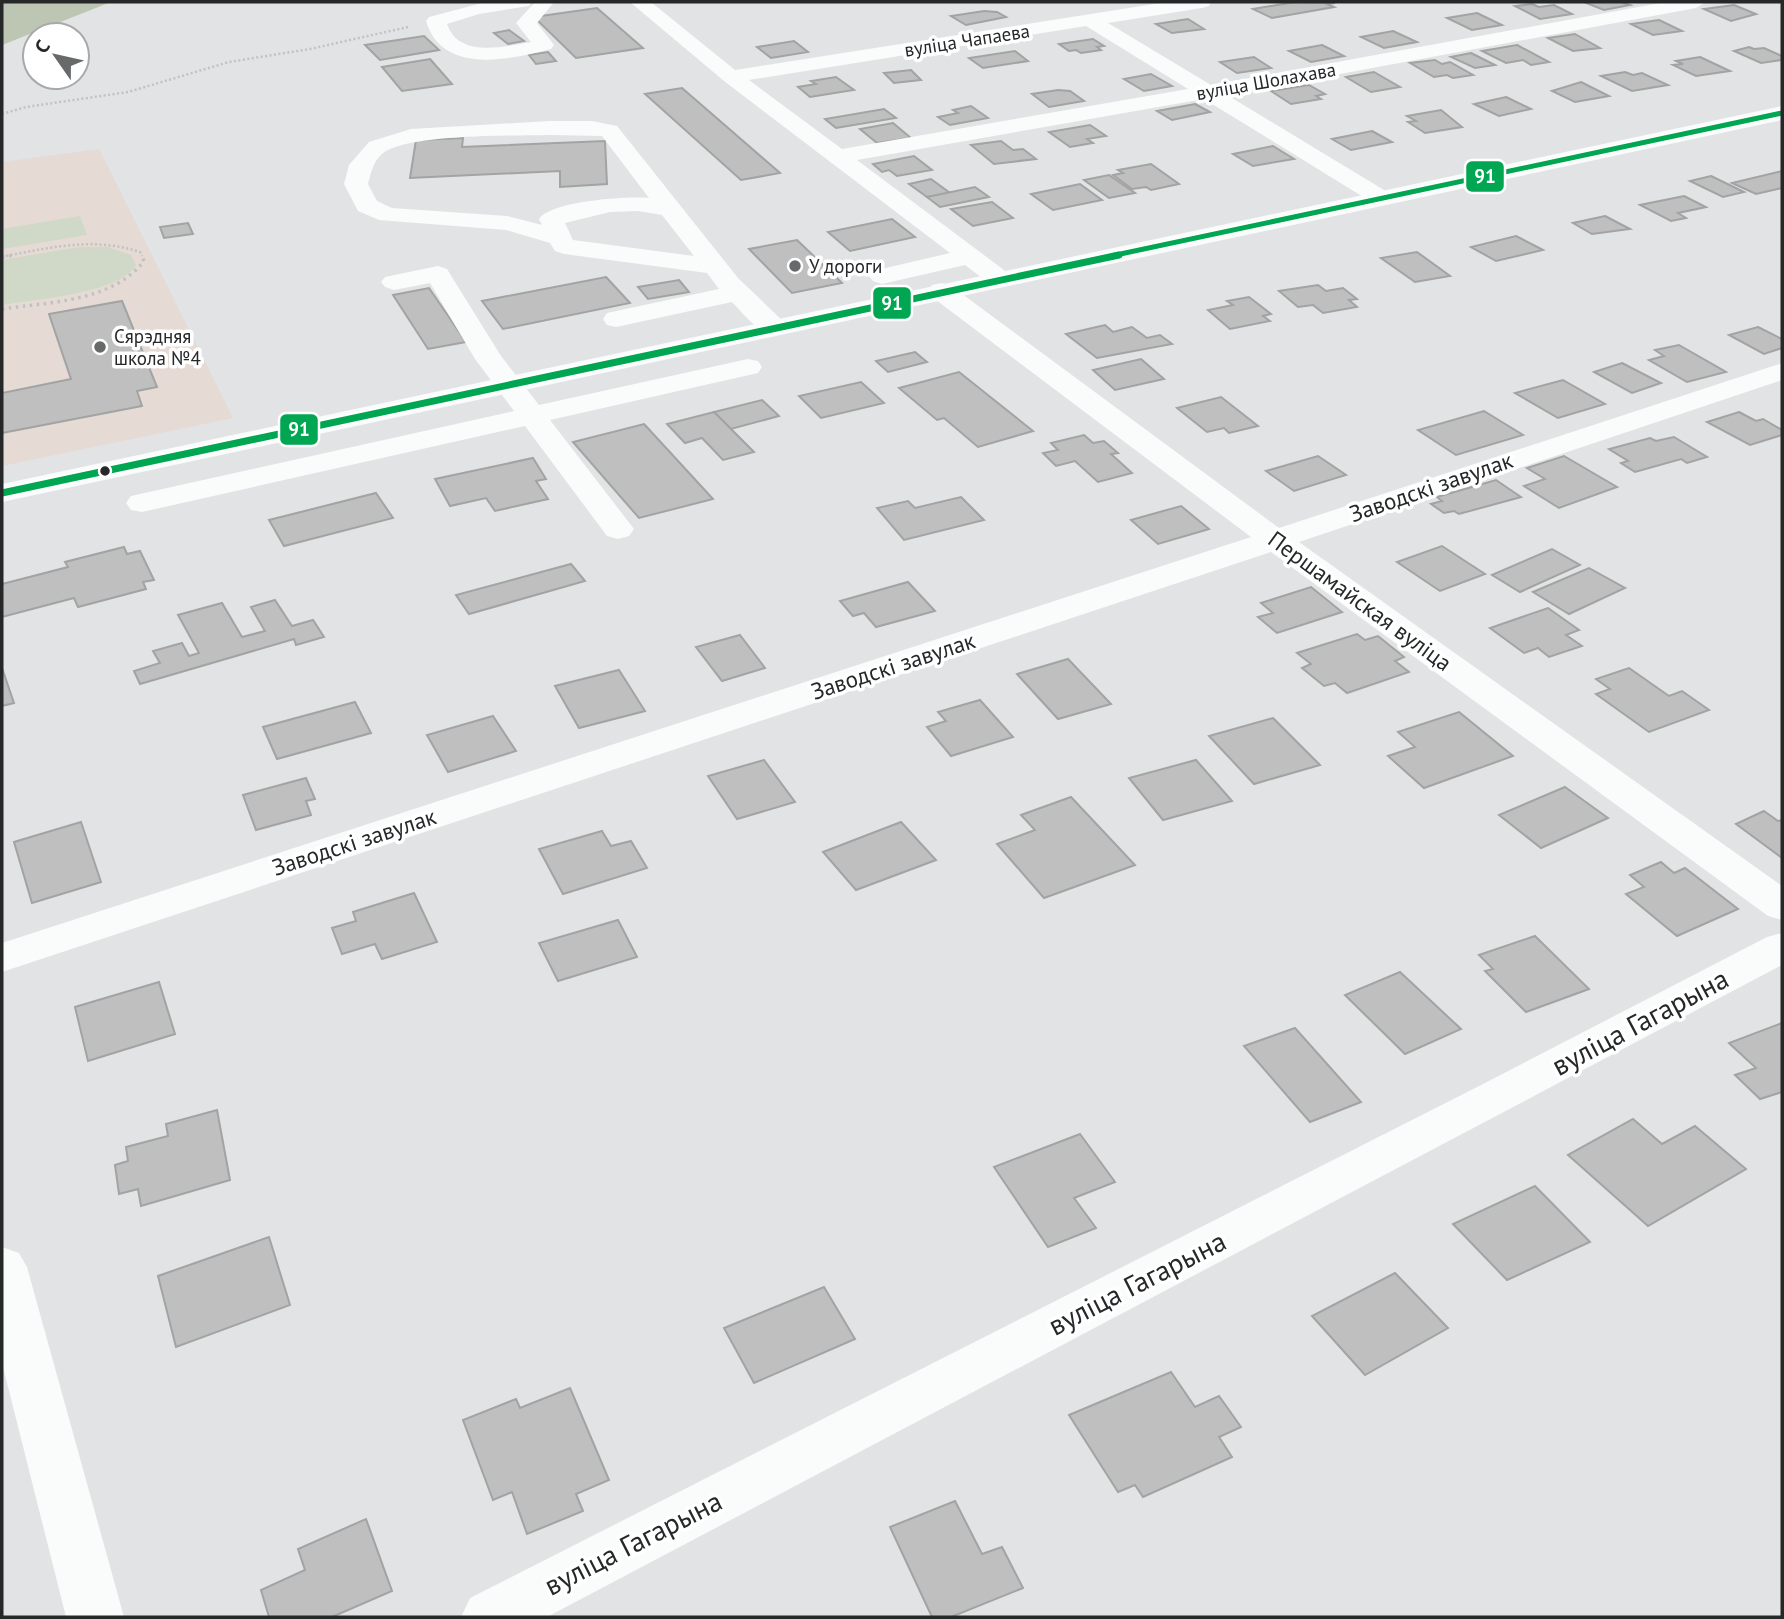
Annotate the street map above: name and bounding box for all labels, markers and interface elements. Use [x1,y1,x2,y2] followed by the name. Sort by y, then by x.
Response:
[903,18,1031,62] street label: вуліца Чапаева
[21,21,91,91] north arrow
[29,35,55,58] text: С
[1194,57,1338,105] street label: вуліца Шолахава
[1465,160,1505,193] line badge: 91
[1474,164,1496,188] text: 91
[809,254,882,278] place label: У дороги
[787,258,803,274] marker: У дороги
[872,286,912,320] line badge: 91
[881,291,903,315] text: 91
[114,324,201,370] place label: Сярэдняя школа №4
[92,339,108,355] marker: Сярэдняя школа №4
[279,413,319,446] line badge: 91
[288,417,310,441] text: 91
[1345,445,1516,528] street label: Заводскі завулак
[98,464,112,478] unlabelled marker
[1263,524,1458,677] street label: Першамайская вуліца
[807,625,979,706] street label: Заводскі завулак
[268,801,440,882] street label: Заводскі завулак
[1545,959,1735,1084] street label: вуліца Гагарына
[1042,1222,1232,1343] street label: вуліца Гагарына
[538,1482,728,1603] street label: вуліца Гагарына

